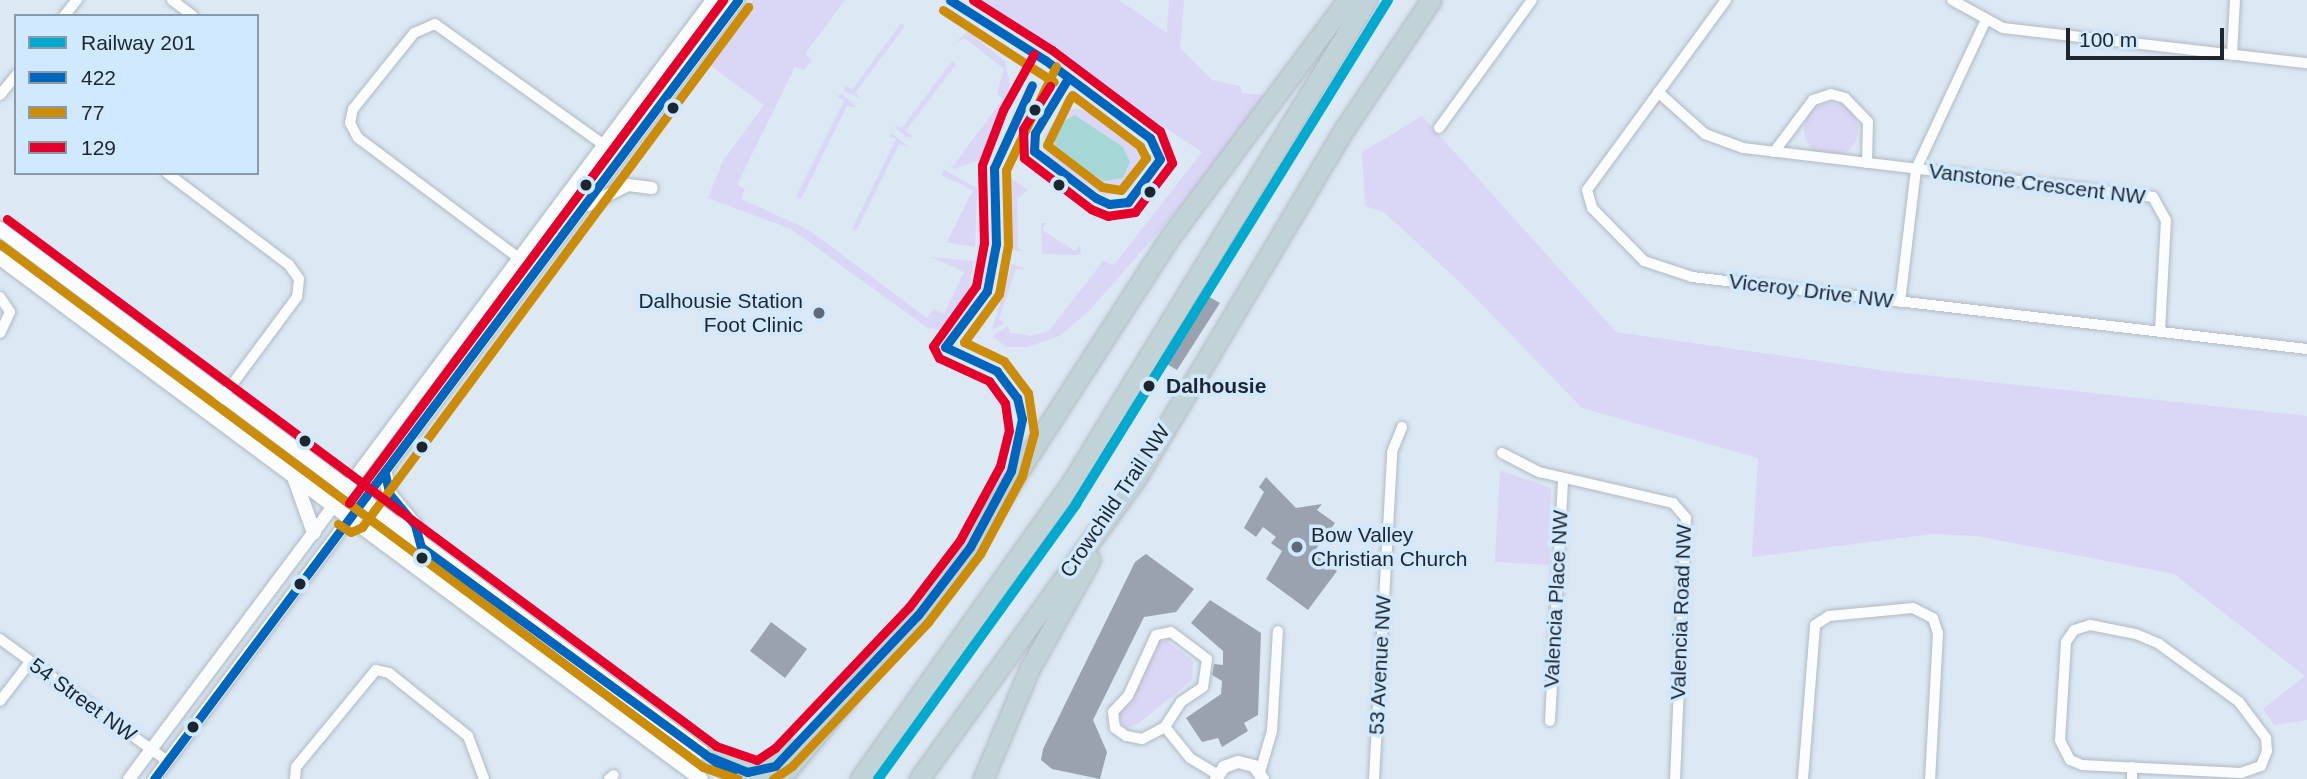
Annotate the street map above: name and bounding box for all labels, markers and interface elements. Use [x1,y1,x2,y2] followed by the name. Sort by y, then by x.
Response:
[14,14,259,175] legend
[2069,14,2226,58] scale bar
[2079,28,2137,51] text: 100 m
[81,31,195,54] text: Railway 201
[81,66,116,89] text: 422
[81,101,104,124] text: 77
[666,101,680,115] unlabelled marker
[1028,103,1042,117] unlabelled marker
[81,136,116,159] text: 129
[1927,158,2147,210] street label: Vanstone Crescent NW
[579,178,593,192] unlabelled marker
[1052,178,1066,192] unlabelled marker
[1143,185,1157,199] unlabelled marker
[1727,268,1895,314] street label: Viceroy Drive NW
[638,288,803,338] place label: Dalhousie Station Foot Clinic
[809,303,829,323] marker: Dalhousie Station Foot Clinic
[1166,373,1266,399] place label: Dalhousie
[1138,375,1160,397] marker: Dalhousie
[1055,420,1175,582] street label: Crowchild Trail NW
[298,434,312,448] unlabelled marker
[415,440,429,454] unlabelled marker
[1539,509,1573,689] street label: Valencia Place NW
[1311,522,1467,572] place label: Bow Valley Christian Church
[1665,524,1697,700] street label: Valencia Road NW
[1289,539,1305,555] marker: Bow Valley Christian Church
[415,551,429,565] unlabelled marker
[293,577,307,591] unlabelled marker
[1364,594,1396,736] street label: 53 Avenue NW
[25,653,141,747] street label: 54 Street NW
[186,720,200,734] unlabelled marker

